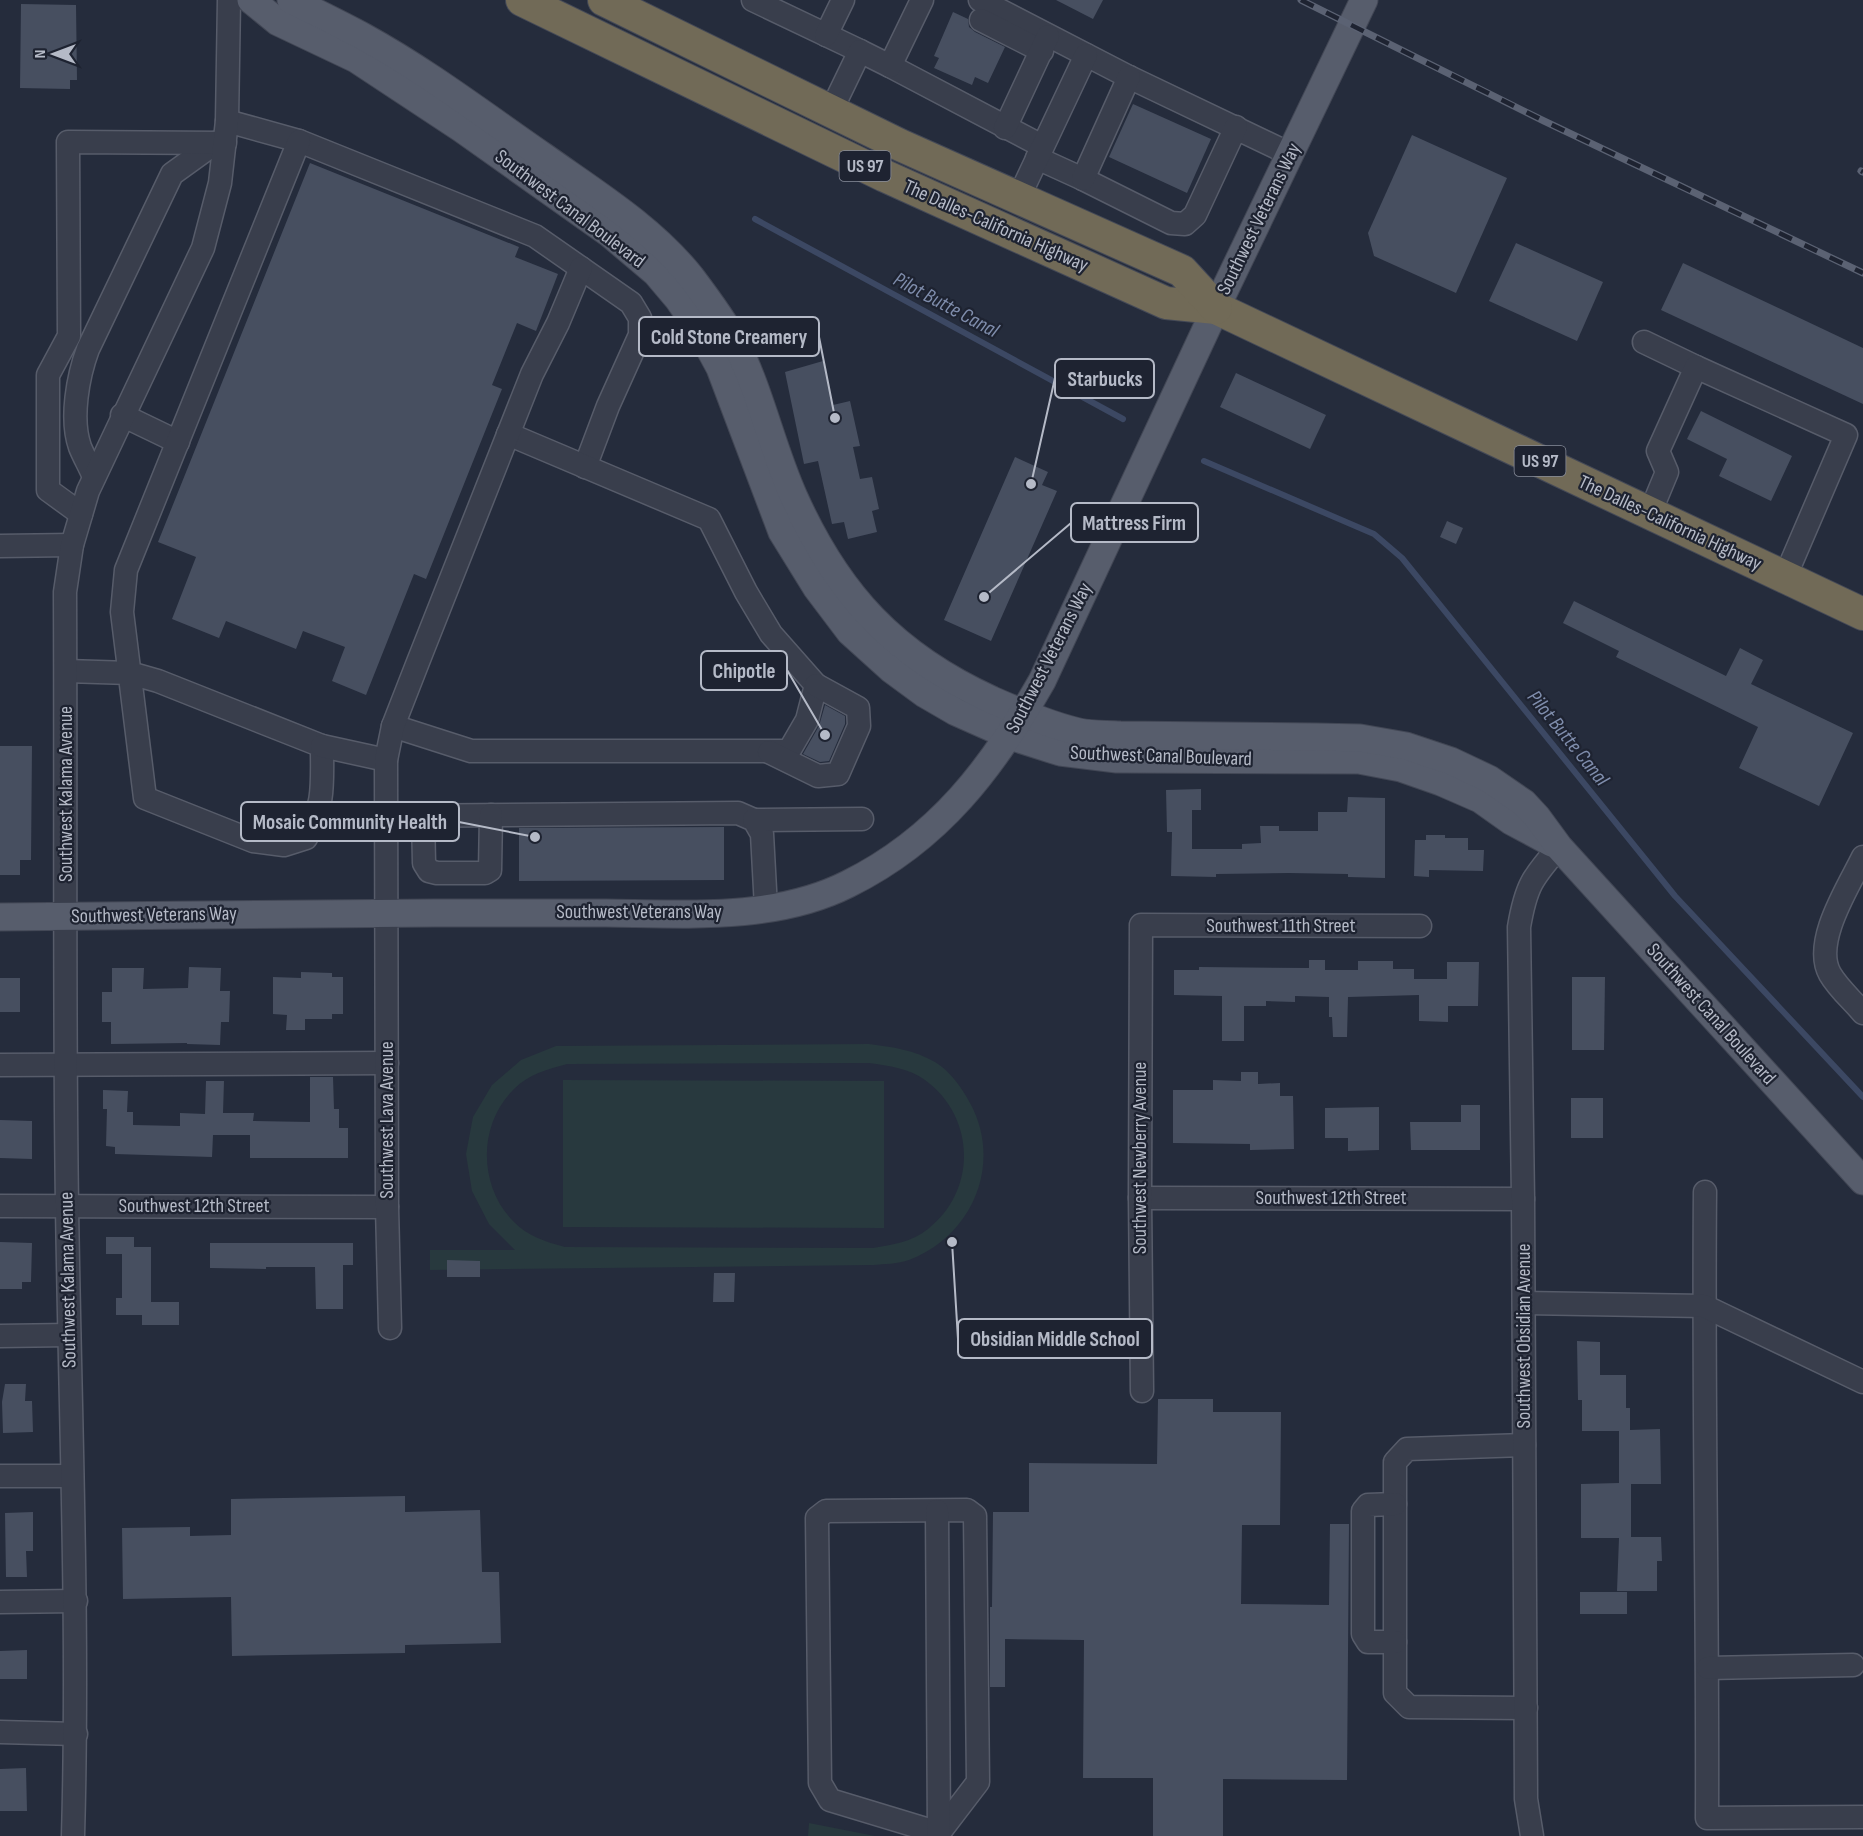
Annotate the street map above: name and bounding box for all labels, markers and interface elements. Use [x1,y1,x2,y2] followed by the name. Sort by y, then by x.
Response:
[24,24,84,84] north arrow
[31,50,50,58] text: N
[1212,139,1306,299] street label: Southwest Veterans Way
[490,145,650,273] street label: Southwest Canal Boulevard
[840,151,890,181] road number: US 97
[900,175,1092,278] street label: The Dalles-California Highway
[889,267,1004,344] water label: Pilot Butte Canal
[639,317,819,356] callout: Cold Stone Creamery
[651,325,807,350] text: Cold Stone Creamery
[1055,359,1154,398] callout: Starbucks
[1067,367,1143,392] text: Starbucks
[1514,446,1566,476] road number: US 97
[1575,470,1766,576] street label: The Dalles-California Highway
[1071,503,1198,542] callout: Mattress Firm
[1082,511,1186,536] text: Mattress Firm
[1001,579,1097,737] street label: Southwest Veterans Way
[701,651,787,690] callout: Chipotle
[713,659,775,684] text: Chipotle
[1522,685,1615,792] water label: Pilot Butte Canal
[54,706,78,882] street label: Southwest Kalama Avenue
[1070,741,1252,771] street label: Southwest Canal Boulevard
[241,802,459,841] callout: Mosaic Community Health
[253,810,447,835] text: Mosaic Community Health
[556,900,722,924] street label: Southwest Veterans Way
[71,902,237,928] street label: Southwest Veterans Way
[1206,914,1356,938] street label: Southwest 11th Street
[1641,938,1781,1090] street label: Southwest Canal Boulevard
[375,1041,399,1199] street label: Southwest Lava Avenue
[1128,1062,1152,1254] street label: Southwest Newberry Avenue
[1255,1186,1407,1210] street label: Southwest 12th Street
[54,1192,82,1368] street label: Southwest Kalama Avenue
[118,1194,270,1218] street label: Southwest 12th Street
[1512,1244,1536,1428] street label: Southwest Obsidian Avenue
[958,1319,1152,1358] callout: Obsidian Middle School
[970,1327,1140,1352] text: Obsidian Middle School

